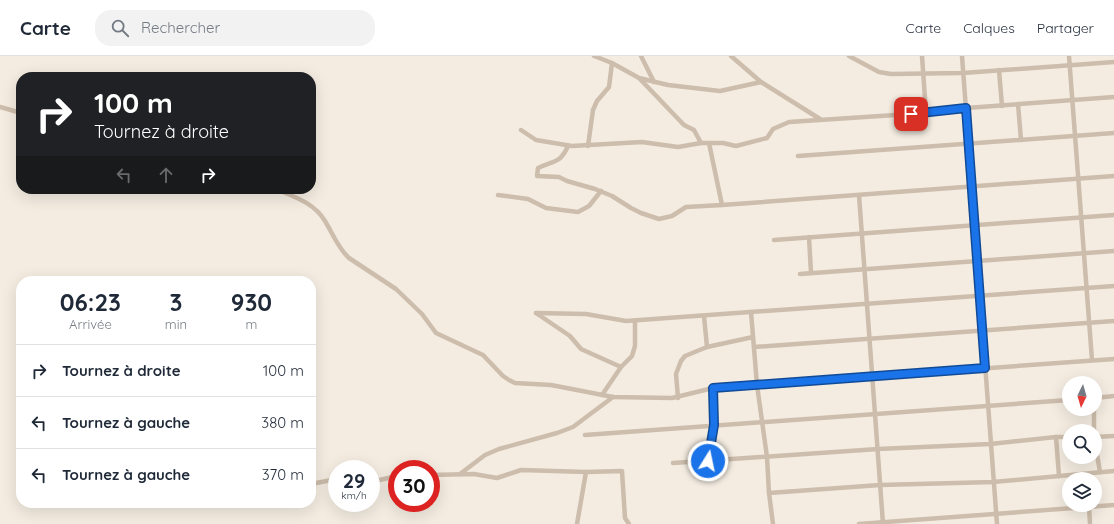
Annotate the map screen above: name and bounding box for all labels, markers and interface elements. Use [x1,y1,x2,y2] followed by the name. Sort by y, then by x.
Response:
[95,10,375,46] search box
[20,16,71,40] text: Carte
[109,17,131,39] icon: search
[141,18,220,37] text: Rechercher
[906,19,941,37] text: Carte
[963,19,1015,37] text: Calques
[1037,19,1094,37] text: Partager
[94,85,173,120] text: 100 m
[28,88,80,140] icon: right
[894,97,928,131] pin
[900,103,922,125] icon: arrive
[94,120,229,143] text: Tournez à droite
[113,164,135,186] icon: left
[155,164,177,186] icon: ahead
[197,164,219,186] icon: right
[60,287,121,317] text: 06:23
[169,287,182,317] text: 3
[231,287,272,317] text: 930
[69,316,112,332] text: Arrivée
[165,316,187,332] text: min
[246,316,257,332] text: m
[28,360,50,382] icon: right
[62,361,181,380] text: Tournez à droite
[263,361,304,380] text: 100 m
[1062,376,1102,416] north arrow
[1062,376,1102,512] map controls
[28,412,50,434] icon: left
[62,413,190,432] text: Tournez à gauche
[261,413,304,432] text: 380 m
[1062,424,1102,464] button: search
[687,440,729,482] position arrow
[388,460,440,512] speed limit sign: 30
[28,464,50,486] icon: left
[62,465,190,484] text: Tournez à gauche
[262,465,304,484] text: 370 m
[343,468,365,493] text: 29
[1062,472,1102,512] button: layers
[341,489,367,502] text: km/h

